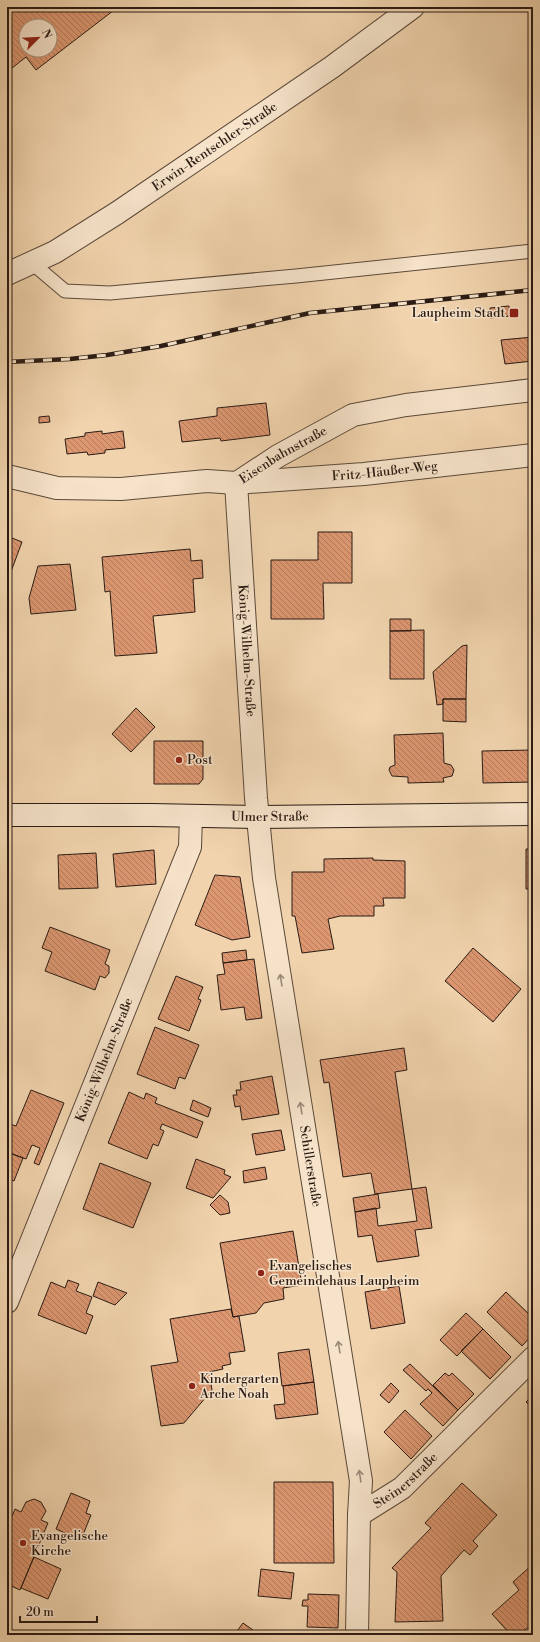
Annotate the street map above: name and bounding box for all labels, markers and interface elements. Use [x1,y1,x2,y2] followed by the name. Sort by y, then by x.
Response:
[18,18,58,58] north arrow
[38,28,55,41] text: N
[149,98,281,195] street label: Erwin-Rentschler-Straße
[411,305,505,321] place label: Laupheim Stadt
[508,307,520,319] marker: Laupheim Stadt
[236,423,330,487] street label: Eisenbahnstraße
[331,458,439,484] street label: Fritz-Häußer-Weg
[234,584,259,718] street label: König-Wilhelm-Straße
[187,752,213,768] place label: Post
[174,755,184,765] marker: Post
[231,808,309,825] street label: Ulmer Straße
[277,974,285,987] one-way arrow
[72,995,137,1124] street label: König-Wilhelm-Straße
[297,1102,305,1115] one-way arrow
[296,1124,325,1209] street label: Schillerstraße
[269,1258,420,1289] place label: Evangelisches Gemeindehaus Laupheim
[256,1268,266,1278] marker: Evangelisches Gemeindehaus Laupheim
[335,1341,343,1354] one-way arrow
[199,1371,279,1402] place label: Kindergarten Arche Noah
[187,1381,197,1391] marker: Kindergarten Arche Noah
[370,1449,441,1512] street label: Steinerstraße
[356,1470,363,1483] one-way arrow
[31,1528,108,1559] place label: Evangelische Kirche
[18,1538,28,1548] marker: Evangelische Kirche
[20,1598,97,1624] scale bar
[26,1605,54,1620] text: 20 m

